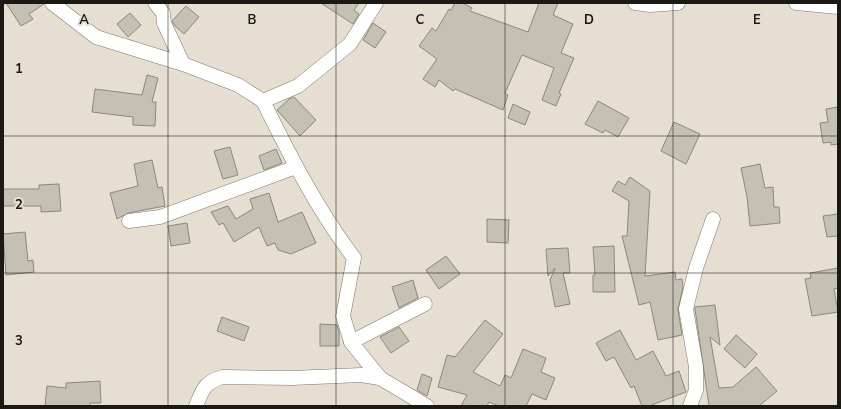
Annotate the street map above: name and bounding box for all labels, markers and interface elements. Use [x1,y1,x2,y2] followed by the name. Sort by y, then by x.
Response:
[79,11,89,29] text: A
[248,11,257,29] text: B
[416,11,425,29] text: C
[584,11,594,29] text: D
[753,11,761,29] text: E
[15,60,23,78] text: 1
[15,196,23,214] text: 2
[15,332,23,350] text: 3

